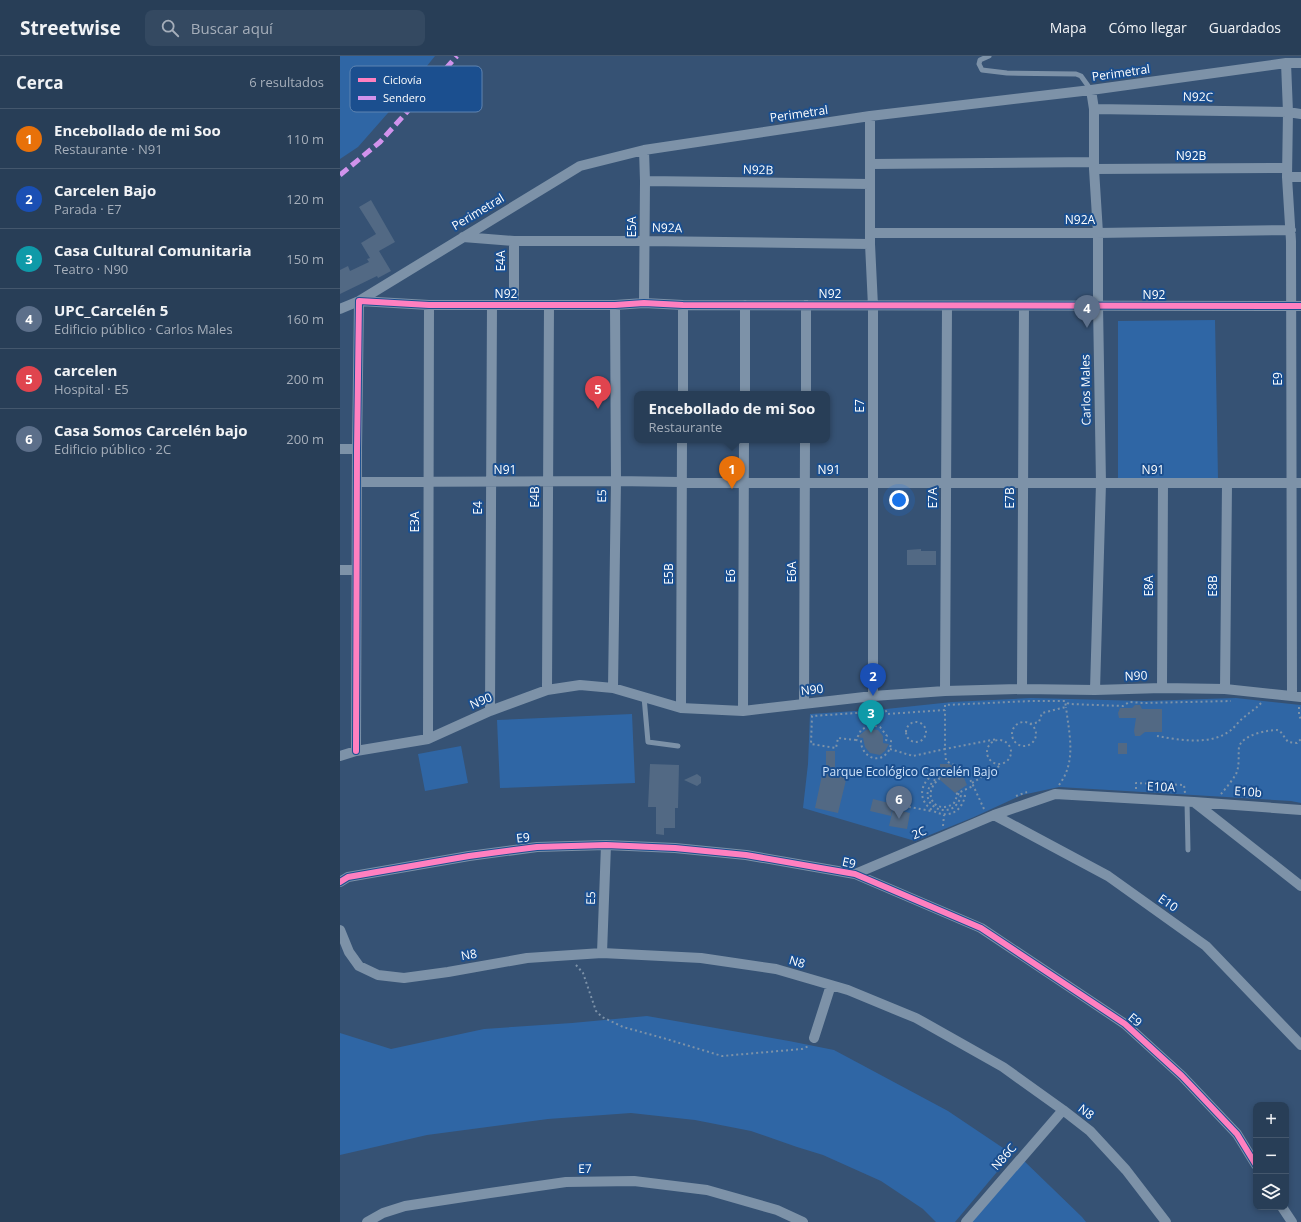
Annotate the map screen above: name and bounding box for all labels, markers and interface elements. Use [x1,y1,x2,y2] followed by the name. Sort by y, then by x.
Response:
[145,10,425,46] search box
[20,15,121,41] text: Streetwise
[159,17,181,39] icon: search
[191,18,273,38] text: Buscar aquí
[1050,18,1086,37] text: Mapa
[1108,18,1187,37] text: Cómo llegar
[1209,18,1281,37] text: Guardados
[1091,60,1151,85] street label: Perimetral
[350,66,482,112] legend
[16,71,64,94] text: Cerca
[383,72,422,87] text: Ciclovía
[249,73,324,91] text: 6 resultados
[1183,88,1214,105] street label: N92C
[383,90,426,105] text: Sendero
[769,101,829,126] street label: Perimetral
[54,120,221,140] text: Encebollado de mi Soo
[25,130,33,148] text: 1
[286,130,324,148] text: 110 m
[54,140,163,158] text: Restaurante · N91
[1176,147,1207,164] street label: N92B
[743,161,774,178] street label: N92B
[54,180,156,200] text: Carcelen Bajo
[448,189,507,234] street label: Perimetral
[25,190,33,208] text: 2
[286,190,324,208] text: 120 m
[54,200,122,218] text: Parada · E7
[1065,211,1096,228] street label: N92A
[623,216,640,238] street label: E5A
[652,219,683,236] street label: N92A
[54,240,252,260] text: Casa Cultural Comunitaria
[25,250,33,268] text: 3
[286,250,324,268] text: 150 m
[492,250,509,272] street label: E4A
[54,260,128,278] text: Teatro · N90
[495,285,518,302] street label: N92
[819,285,842,302] street label: N92
[1143,286,1166,303] street label: N92
[1074,295,1100,328] pin: 4
[54,300,168,320] text: UPC_Carcelén 5
[25,310,33,328] text: 4
[286,310,324,328] text: 160 m
[54,320,233,338] text: Edificio público · Carlos Males
[1076,354,1095,426] street label: Carlos Males
[54,360,117,380] text: carcelen
[25,370,33,388] text: 5
[286,370,324,388] text: 200 m
[1269,372,1286,386] street label: E9
[585,376,611,409] pin: 5
[54,380,129,398] text: Hospital · E5
[634,391,830,443] popup
[649,398,815,418] text: Encebollado de mi Soo
[851,399,868,413] street label: E7
[649,418,722,436] text: Restaurante
[54,420,248,440] text: Casa Somos Carcelén bajo
[25,430,33,448] text: 6
[286,430,324,448] text: 200 m
[54,440,171,458] text: Edificio público · 2C
[719,456,745,489] pin: 1
[494,461,516,478] street label: N91
[818,461,840,478] street label: N91
[1142,461,1164,478] street label: N91
[526,486,543,508] street label: E4B
[924,487,941,509] street label: E7A
[1001,487,1018,509] street label: E7B
[593,489,610,503] street label: E5
[889,490,909,510] your location
[469,501,486,515] street label: E4
[406,511,423,533] street label: E3A
[783,561,800,583] street label: E6A
[660,563,677,585] street label: E5B
[722,569,739,583] street label: E6
[1140,575,1157,597] street label: E8A
[1204,575,1221,597] street label: E8B
[860,663,886,696] pin: 2
[1124,667,1148,684] street label: N90
[800,680,824,699] street label: N90
[467,688,495,713] street label: N90
[858,700,884,733] pin: 3
[822,763,998,780] park label: Parque Ecológico Carcelén Bajo
[1147,777,1176,796] street label: E10A
[1234,782,1262,801] street label: E10b
[886,786,912,819] pin: 6
[909,822,929,843] street label: 2C
[515,828,531,847] street label: E9
[841,853,858,872] street label: E9
[1155,890,1182,915] street label: E10
[582,891,599,905] street label: E5
[460,945,478,964] street label: N8
[787,951,807,972] street label: N8
[1125,1009,1146,1031] street label: E9
[1075,1100,1098,1123] street label: N8
[1253,1102,1289,1210] map controls
[1253,1102,1289,1138] button: +
[1253,1138,1289,1174] button: −
[987,1139,1020,1174] street label: N86C
[578,1160,592,1177] street label: E7
[1253,1174,1289,1210] button: layers

